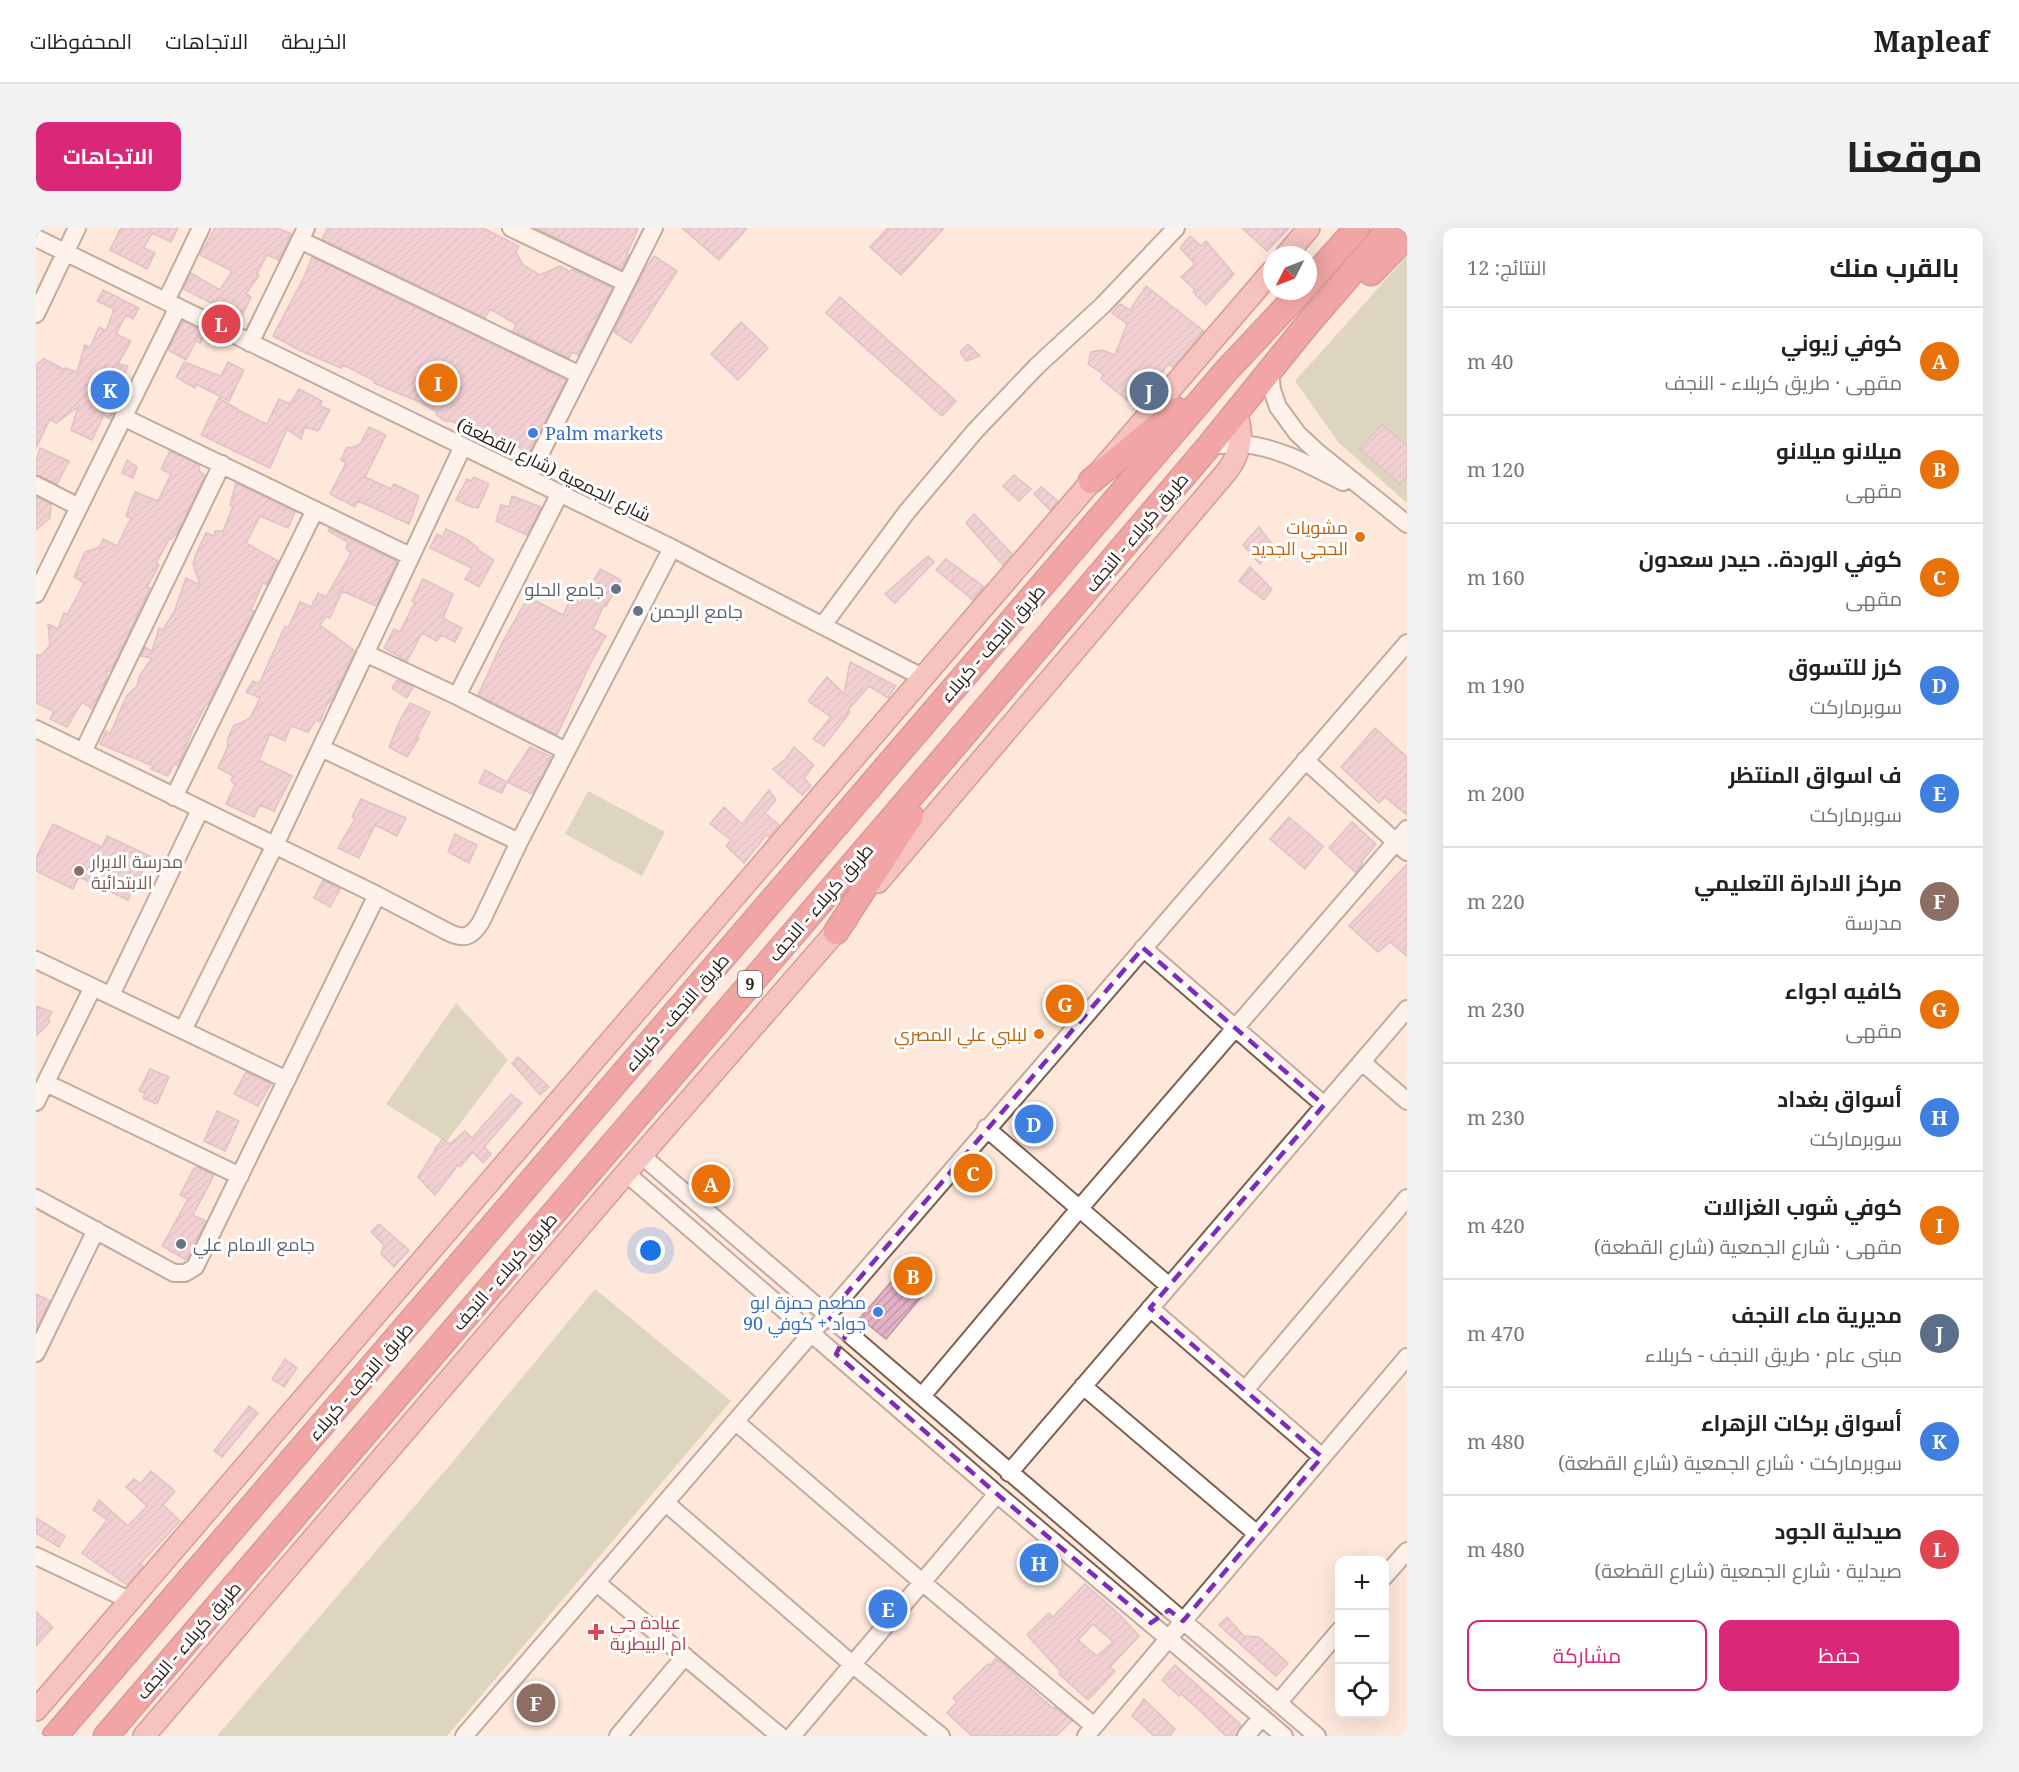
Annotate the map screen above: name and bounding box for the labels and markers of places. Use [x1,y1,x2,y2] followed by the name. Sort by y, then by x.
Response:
[202,302,240,346] pin: L
[418,360,458,406] pin: I
[90,368,130,412] pin: K
[1130,368,1168,414] pin: J
[545,421,663,445] place label: Palm markets
[526,426,540,440] marker: Palm markets
[1251,515,1348,563] place label: مشويات الحجي الجديد
[1353,530,1367,544] marker: مشويات الحجي الجديد
[525,577,604,602] place label: جامع الحلو
[609,582,623,596] marker: جامع الحلو
[650,599,743,624] place label: جامع الرحمن
[631,604,645,618] marker: جامع الرحمن
[90,849,183,894] place label: مدرسة الابرار الابتدائية
[72,864,86,878] marker: مدرسة الابرار الابتدائية
[1046,982,1084,1026] pin: G
[894,1022,1027,1049] place label: لبلبي علي المصري
[1032,1027,1046,1041] marker: لبلبي علي المصري
[1014,1102,1054,1146] pin: D
[954,1150,992,1196] pin: C
[692,1162,730,1206] pin: A
[193,1232,315,1259] place label: جامع الامام علي
[174,1237,188,1251] marker: جامع الامام علي
[894,1254,932,1298] pin: B
[743,1290,866,1338] place label: مطعم حمزة ابو جواد + كوفي 90
[871,1305,885,1319] marker: مطعم حمزة ابو جواد + كوفي 90
[1020,1540,1058,1586] pin: H
[868,1586,908,1632] pin: E
[610,1610,687,1656] place label: عيادة جي ام البيطرية
[587,1623,605,1641] marker: عيادة جي ام البيطرية
[516,1680,556,1726] pin: F

